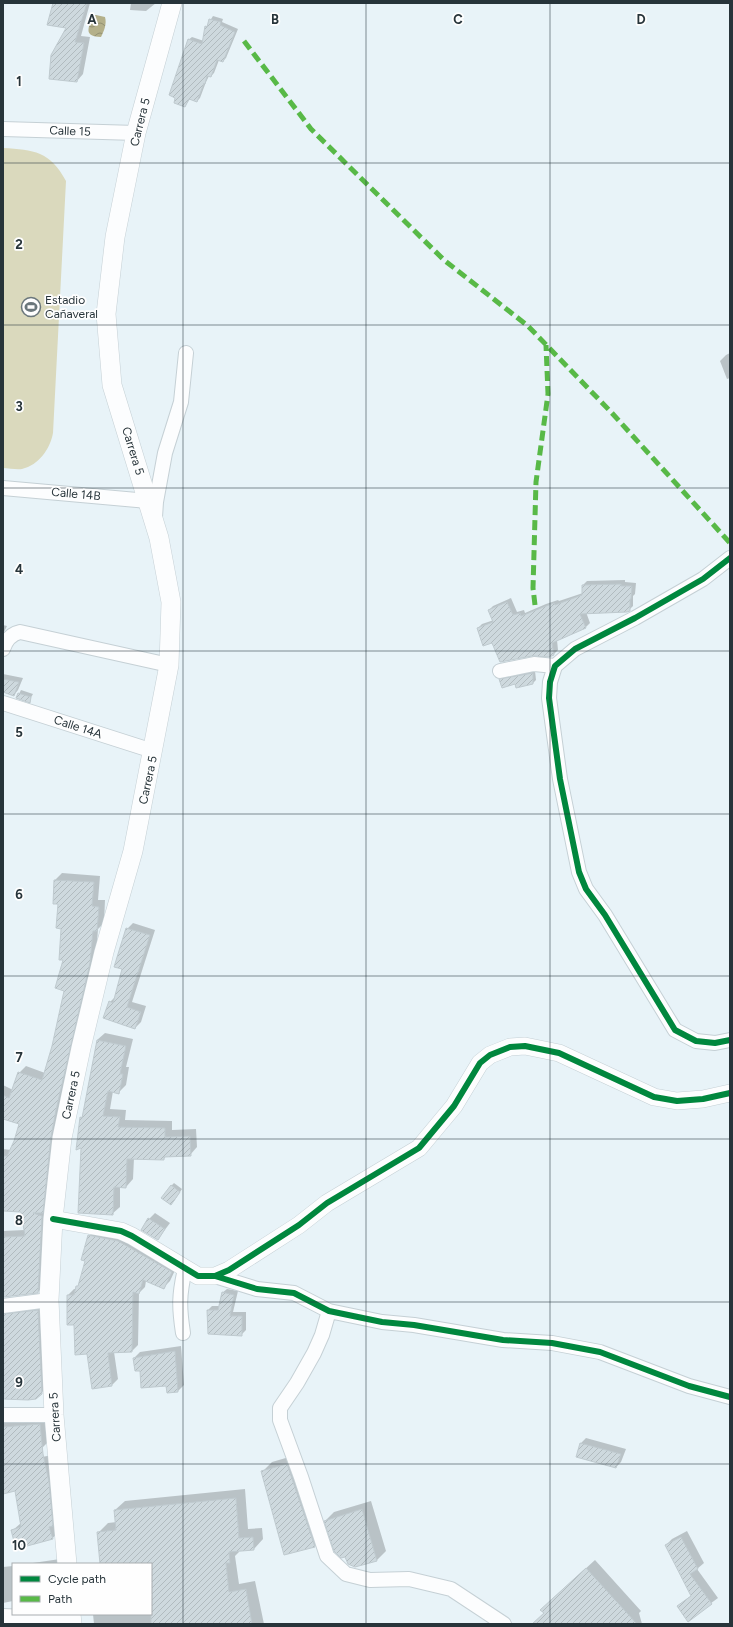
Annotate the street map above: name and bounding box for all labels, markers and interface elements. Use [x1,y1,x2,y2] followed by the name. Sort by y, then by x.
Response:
[87,12,97,27] text: A
[271,12,279,27] text: B
[453,12,463,27] text: C
[636,12,646,27] text: D
[16,74,22,89] text: 1
[127,96,153,148] street label: Carrera 5
[49,123,91,139] street label: Calle 15
[15,237,23,252] text: 2
[45,293,98,321] place label: Estadio Cañaveral
[20,296,42,318] sports icon: Estadio Cañaveral
[15,399,23,414] text: 3
[119,425,147,477] street label: Carrera 5
[51,485,101,503] street label: Calle 14B
[15,562,23,577] text: 4
[52,713,104,741] street label: Calle 14A
[15,725,23,740] text: 5
[136,754,160,806] street label: Carrera 5
[15,887,23,902] text: 6
[15,1050,23,1065] text: 7
[59,1069,83,1121] street label: Carrera 5
[15,1213,23,1228] text: 8
[15,1375,23,1390] text: 9
[46,1392,64,1442] street label: Carrera 5
[12,1538,26,1553] text: 10
[12,1563,152,1615] legend
[48,1572,106,1586] text: Cycle path
[48,1592,72,1606] text: Path

